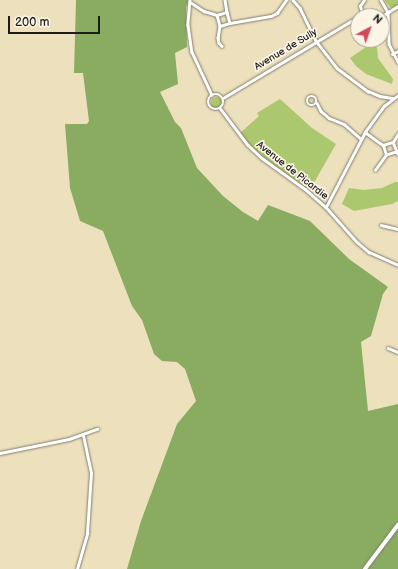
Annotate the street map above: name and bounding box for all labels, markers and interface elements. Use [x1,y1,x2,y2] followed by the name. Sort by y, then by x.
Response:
[10,8,102,34] scale bar
[350,8,390,48] north arrow
[370,12,385,27] text: N
[15,15,49,30] text: 200 m
[252,27,320,73] street label: Avenue de Sully
[254,139,330,203] street label: Avenue de Picardie

